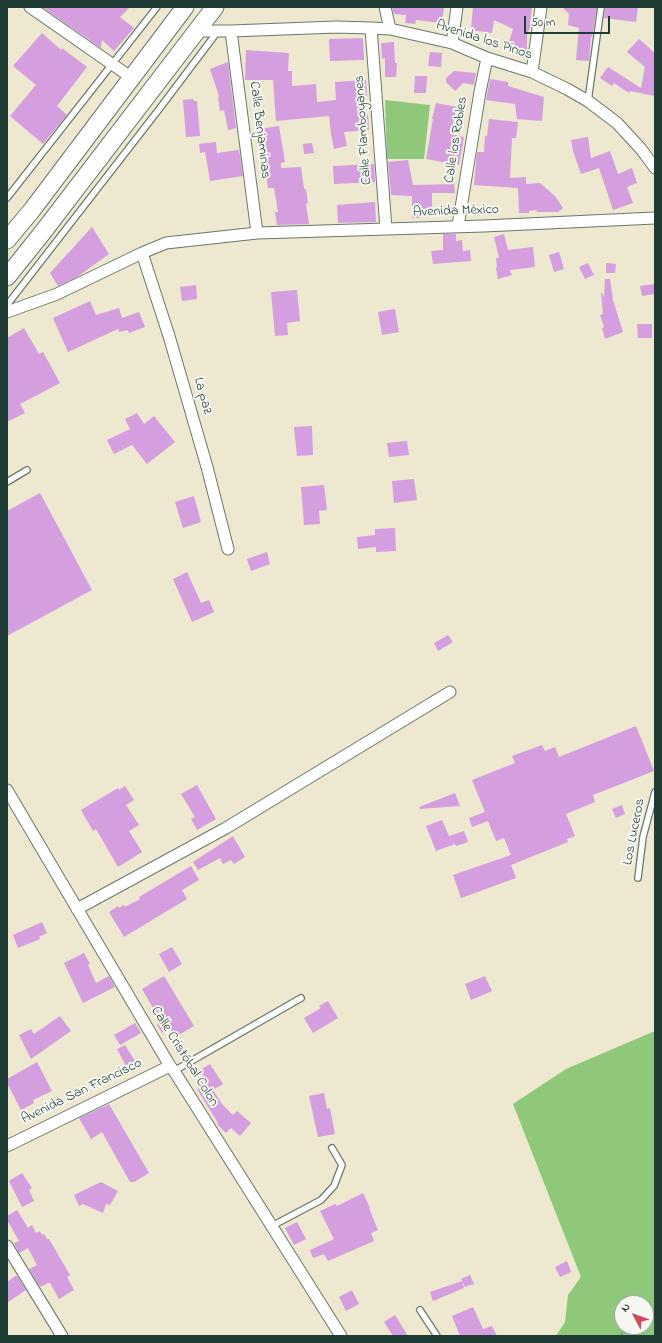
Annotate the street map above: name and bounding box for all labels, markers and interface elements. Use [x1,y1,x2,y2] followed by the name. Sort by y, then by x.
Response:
[526,8,612,34] scale bar
[531,14,555,32] text: 50 m
[434,17,534,65] street label: Avenida los Pinos
[352,75,376,185] street label: Calle Flamboyanes
[245,81,273,179] street label: Calle Benjaminas
[442,96,472,184] street label: Calle los Robles
[413,202,499,222] street label: Avenida México
[189,376,215,416] street label: La paz
[620,797,650,867] street label: Los Luceros
[146,1004,222,1110] street label: Calle Cristóbal Colon
[19,1055,145,1129] street label: Avenida San Francisco
[614,1295,654,1335] north arrow
[617,1300,634,1316] text: N

